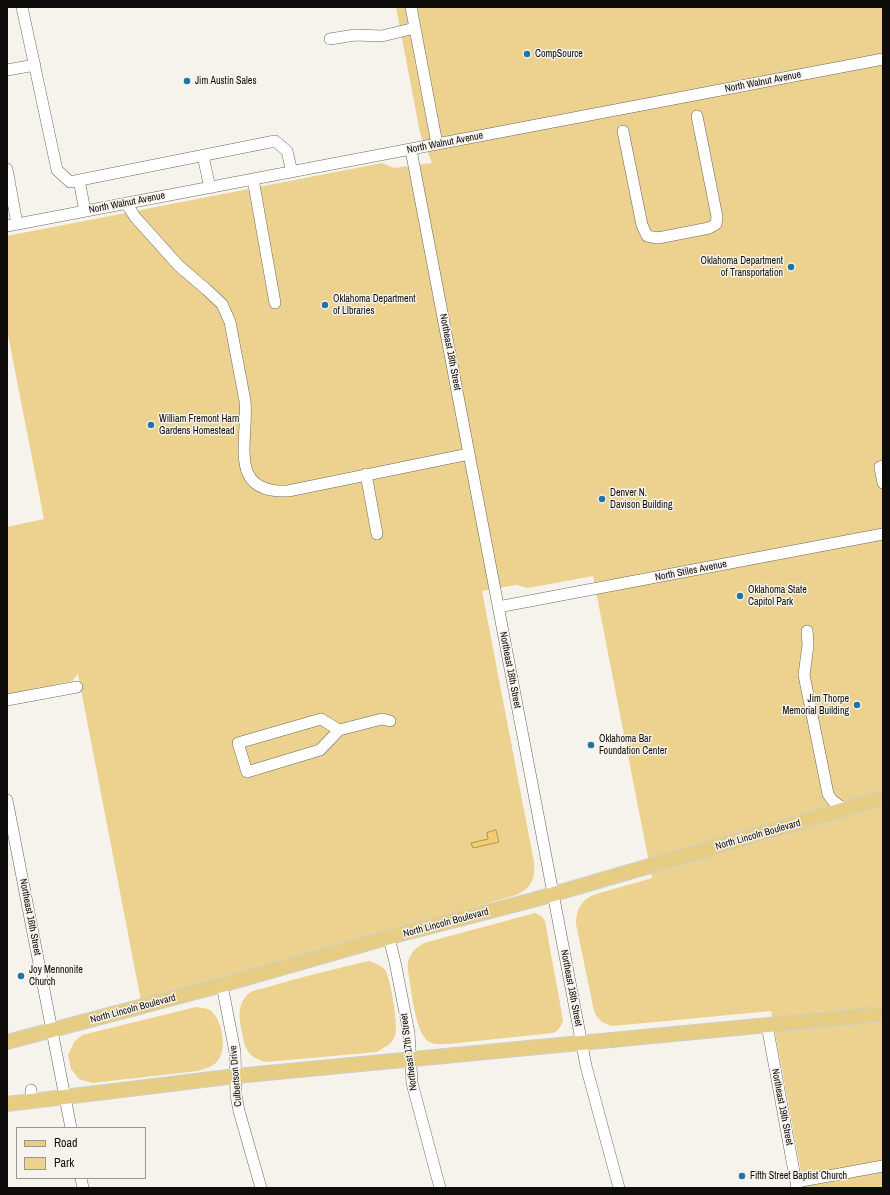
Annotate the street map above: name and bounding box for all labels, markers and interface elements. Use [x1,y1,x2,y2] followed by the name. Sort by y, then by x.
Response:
[535,48,583,60] place label: CompSource
[522,49,532,59] marker: CompSource
[724,69,802,95] street label: North Walnut Avenue
[195,75,257,87] place label: Jim Austin Sales
[182,76,192,86] marker: Jim Austin Sales
[406,130,484,156] street label: North Walnut Avenue
[88,190,166,216] street label: North Walnut Avenue
[701,255,783,278] place label: Oklahoma Department of Transportation
[786,262,796,272] marker: Oklahoma Department of Transportation
[333,293,415,316] place label: Oklahoma Department of LIbraries
[320,300,330,310] marker: Oklahoma Department of LIbraries
[437,313,463,391] street label: Northeast 18th Street
[159,413,239,436] place label: William Fremont Harn Gardens Homestead
[146,420,156,430] marker: William Fremont Harn Gardens Homestead
[610,487,672,510] place label: Denver N. Davison Building
[597,494,607,504] marker: Denver N. Davison Building
[654,558,728,584] street label: North Stiles Avenue
[748,584,807,608] place label: Oklahoma State Capitol Park
[735,591,745,601] marker: Oklahoma State Capitol Park
[497,631,523,709] street label: Northeast 18th Street
[782,693,849,716] place label: Jim Thorpe Memorial Building
[852,700,862,710] marker: Jim Thorpe Memorial Building
[599,733,667,756] place label: Oklahoma Bar Foundation Center
[586,740,596,750] marker: Oklahoma Bar Foundation Center
[714,817,802,853] street label: North Lincoln Boulevard
[17,878,43,956] street label: Northeast 16th Street
[402,906,490,940] street label: North Lincoln Boulevard
[558,949,584,1027] street label: Northeast 18th Street
[29,964,83,988] place label: Joy Mennonite Church
[16,971,26,981] marker: Joy Mennonite Church
[89,992,177,1026] street label: North Lincoln Boulevard
[398,1013,420,1091] street label: Northeast 17th Street
[227,1045,245,1107] street label: Culbertson Drive
[769,1068,795,1146] street label: Northeast 19th Street
[16,1127,146,1179] legend
[54,1135,78,1151] text: Road
[54,1155,74,1171] text: Park
[750,1170,847,1182] place label: Fifth Street Baptist Church
[737,1171,747,1181] marker: Fifth Street Baptist Church

